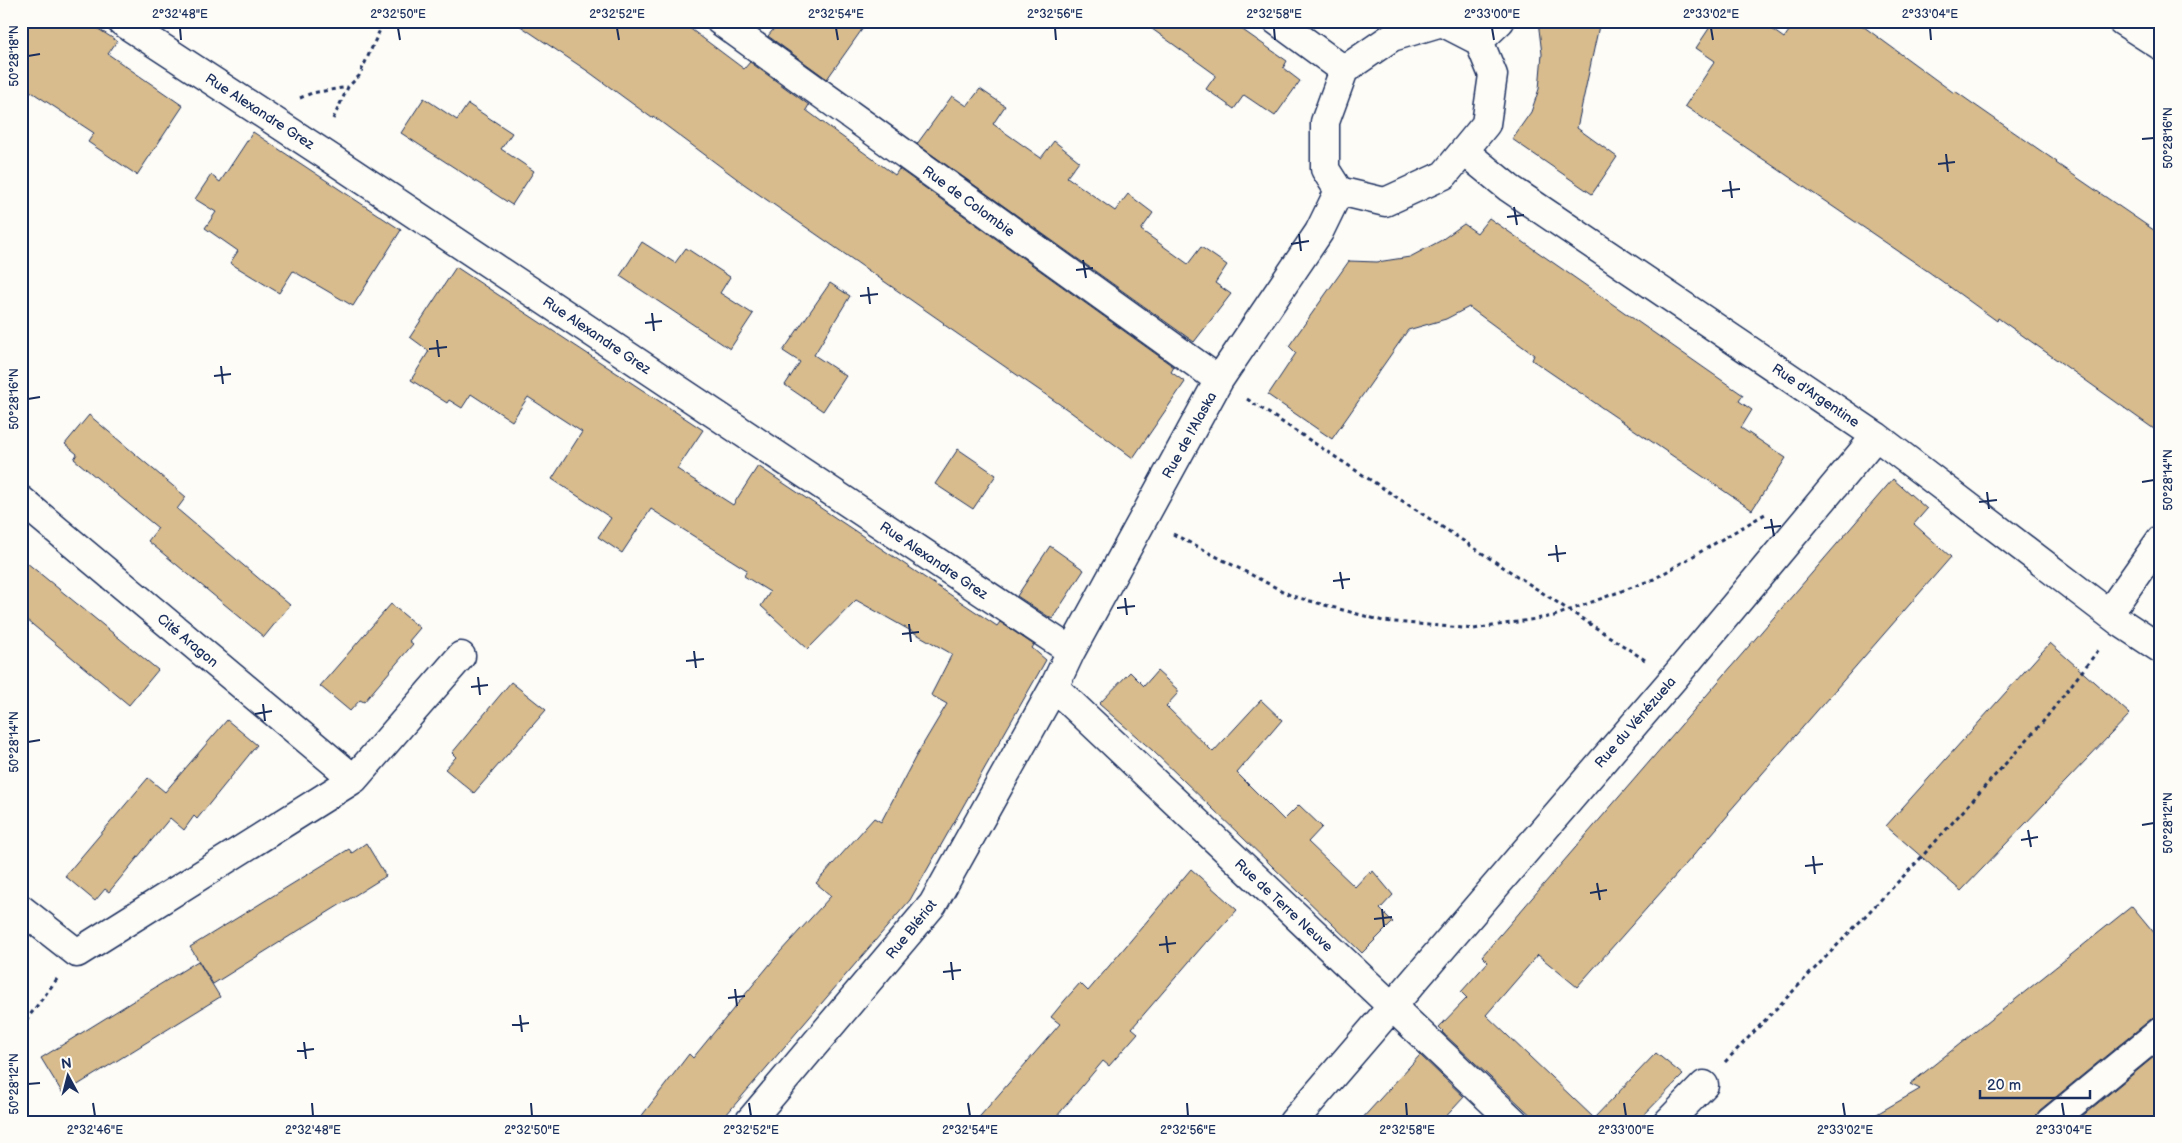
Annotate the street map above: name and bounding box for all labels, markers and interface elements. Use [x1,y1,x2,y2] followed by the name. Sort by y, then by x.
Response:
[152,7,208,22] text: 2°32'48"E
[370,7,426,22] text: 2°32'50"E
[589,7,645,22] text: 2°32'52"E
[808,7,864,22] text: 2°32'54"E
[1027,7,1083,22] text: 2°32'56"E
[1246,7,1302,22] text: 2°32'58"E
[1464,7,1520,22] text: 2°33'00"E
[1683,7,1739,22] text: 2°33'02"E
[1902,7,1958,22] text: 2°33'04"E
[7,25,22,87] text: 50°28'18"N
[202,70,318,153] street label: Rue Alexandre Grez
[2161,107,2176,169] text: 50°28'16"N
[919,162,1018,241] street label: Rue de Colombie
[539,293,654,378] street label: Rue Alexandre Grez
[1769,360,1863,431] street label: Rue d'Argentine
[7,368,22,430] text: 50°28'16"N
[1159,389,1220,481] street label: Rue de l'Alaska
[2161,449,2176,511] text: 50°28'14"N
[876,518,991,603] street label: Rue Alexandre Grez
[154,610,222,671] street label: Cité Aragon
[1591,673,1680,771] street label: Rue du Vénézuela
[7,711,22,773] text: 50°28'14"N
[2161,792,2176,854] text: 50°28'12"N
[1231,855,1336,955] street label: Rue de Terre Neuve
[882,896,941,962] street label: Rue Blériot
[42,1050,92,1100] north arrow
[7,1053,22,1115] text: 50°28'12"N
[60,1055,73,1073] text: N
[1980,1068,2090,1100] scale bar
[1987,1076,2021,1095] text: 20 m
[67,1123,123,1138] text: 2°32'46"E
[285,1123,341,1138] text: 2°32'48"E
[504,1123,560,1138] text: 2°32'50"E
[723,1123,779,1138] text: 2°32'52"E
[942,1123,998,1138] text: 2°32'54"E
[1160,1123,1216,1138] text: 2°32'56"E
[1379,1123,1435,1138] text: 2°32'58"E
[1598,1123,1654,1138] text: 2°33'00"E
[1817,1123,1873,1138] text: 2°33'02"E
[2036,1123,2092,1138] text: 2°33'04"E

